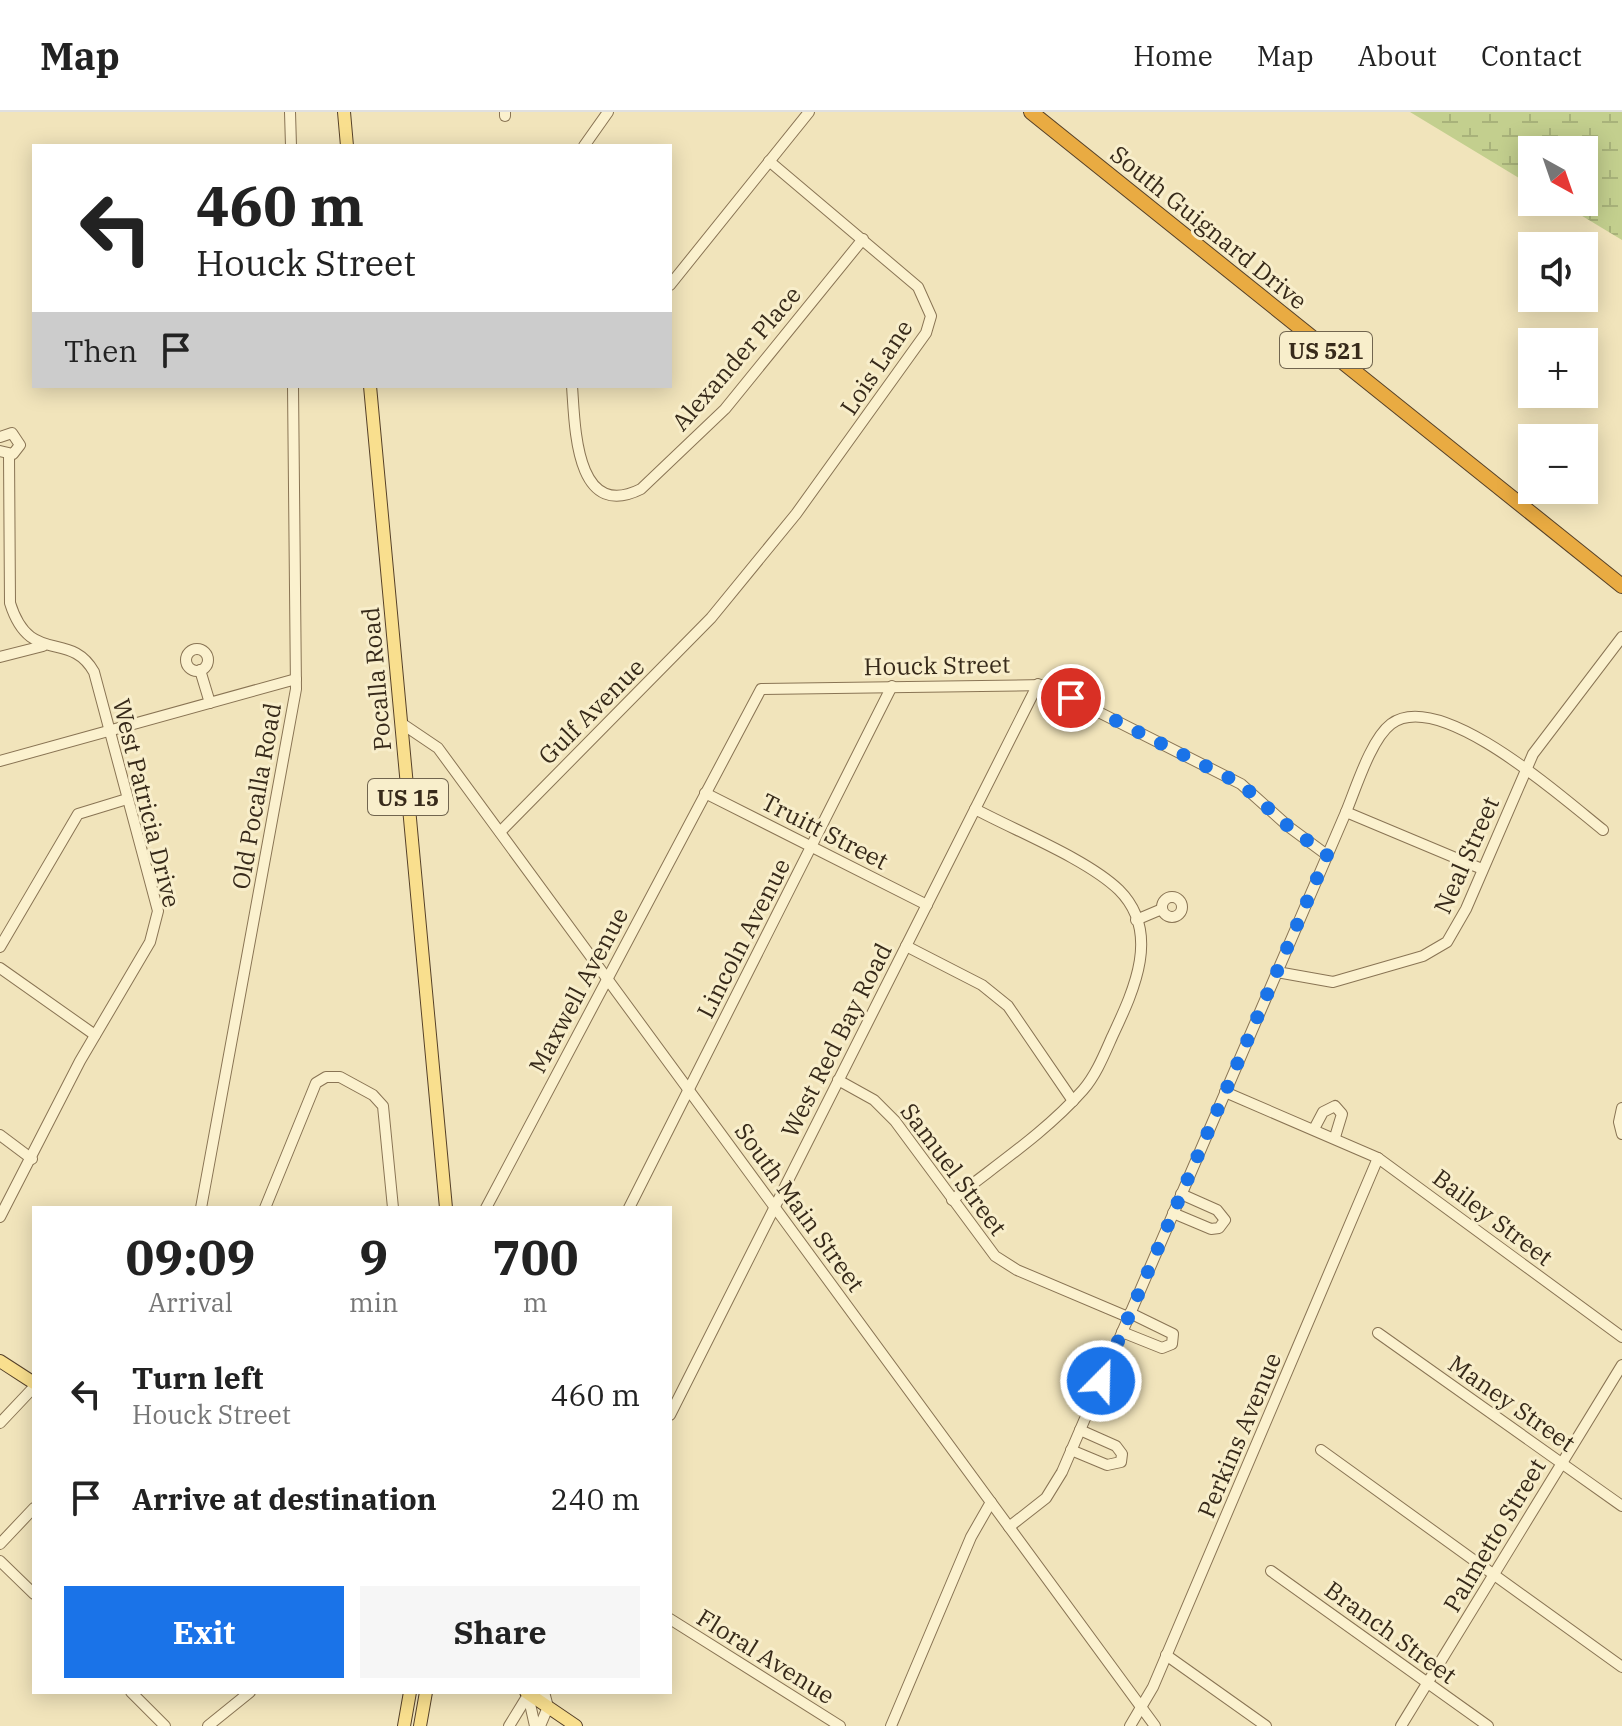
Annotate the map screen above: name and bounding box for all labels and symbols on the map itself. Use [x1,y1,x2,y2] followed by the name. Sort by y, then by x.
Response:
[1518,136,1598,216] north arrow
[1104,138,1314,316] street label: South Guignard Drive
[664,279,808,437] street label: Alexander Place
[832,313,920,421] street label: Lois Lane
[1280,332,1372,368] road number: US 521
[354,606,398,752] street label: Pocalla Road
[863,648,1011,682] street label: Houck Street
[531,651,651,771] street label: Gulf Avenue
[1037,664,1105,732] pin
[106,695,188,911] street label: West Patricia Drive
[224,700,288,892] street label: Old Pocalla Road
[368,779,448,815] road number: US 15
[756,785,894,877] street label: Truitt Street
[1426,791,1506,919] street label: Neal Street
[689,853,797,1023] street label: Lincoln Avenue
[521,902,635,1078] street label: Maxwell Avenue
[773,937,899,1143] street label: West Red Bay Road
[894,1096,1014,1242] street label: Samuel Street
[728,1116,872,1298] street label: South Main Street
[1426,1161,1560,1273] street label: Bailey Street
[1059,1339,1143,1423] position arrow
[1190,1347,1288,1523] street label: Perkins Avenue
[1442,1347,1582,1459] street label: Maney Street
[1436,1452,1552,1618] street label: Palmetto Street
[1319,1573,1463,1691] street label: Branch Street
[691,1601,841,1711] street label: Floral Avenue

